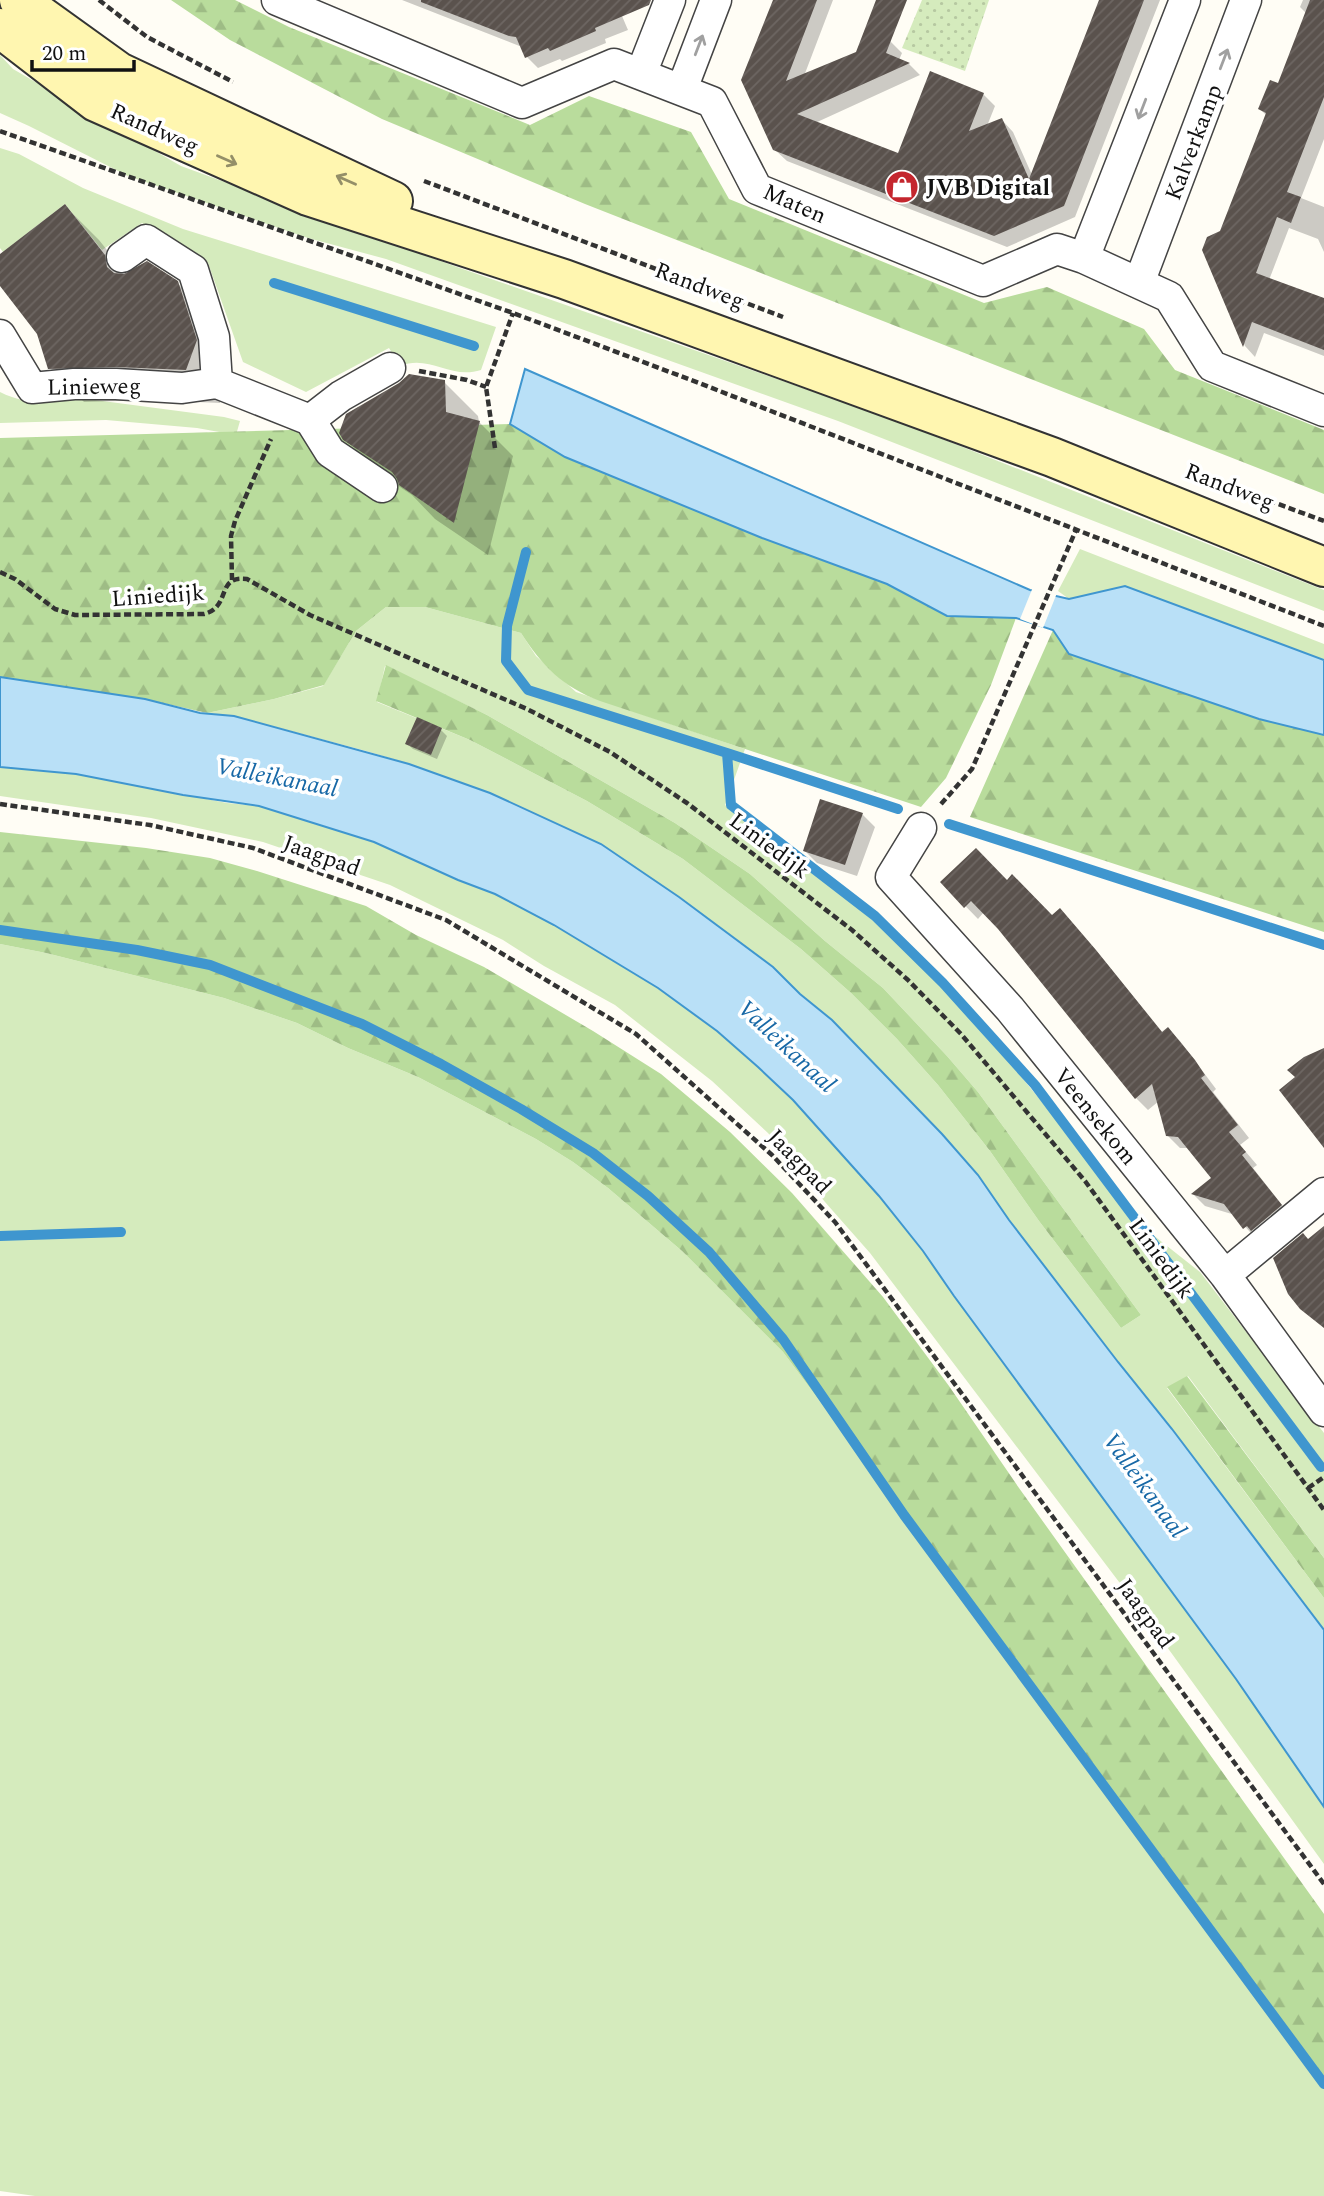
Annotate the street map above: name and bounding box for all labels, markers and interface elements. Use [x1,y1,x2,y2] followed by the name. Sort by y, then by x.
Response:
[32,28,133,72] scale bar
[694,34,706,56] one-way arrow
[42,38,86,70] text: 20 m
[1219,49,1231,71] one-way arrow
[1156,79,1233,206] street label: Kalverkamp
[104,94,204,164] street label: Randweg
[1135,98,1148,120] one-way arrow
[216,154,237,167] one-way arrow
[883,168,921,206] shop icon: JVB Digital
[926,171,1050,206] place label: JVB Digital
[336,173,357,186] one-way arrow
[757,175,832,234] street label: Maten
[649,253,750,320] street label: Randweg
[47,369,142,406] street label: Linieweg
[1179,454,1280,521] street label: Randweg
[110,576,206,617] street label: Liniedijk
[213,749,341,807] water label: Valleikanaal
[721,804,817,888] street label: Liniedijk
[278,826,365,887] street label: Jaagpad
[729,992,844,1102] water label: Valleikanaal
[1044,1060,1145,1173] street label: Veensekom
[758,1121,839,1203] street label: Jaagpad
[1119,1211,1203,1307] street label: Liniedijk
[1093,1425,1195,1546] water label: Valleikanaal
[1107,1571,1183,1657] street label: Jaagpad

